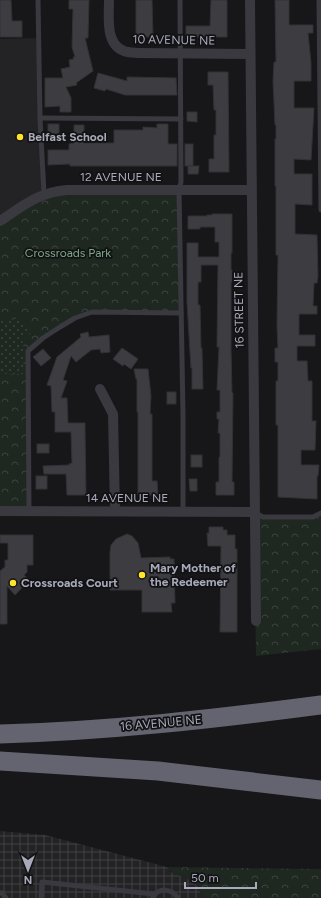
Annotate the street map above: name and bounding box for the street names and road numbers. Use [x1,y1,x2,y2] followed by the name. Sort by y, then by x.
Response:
[132,32,216,48] street label: 10 AVENUE NE
[80,170,162,184] street label: 12 AVENUE NE
[231,272,247,348] street label: 16 STREET NE
[86,491,168,505] street label: 14 AVENUE NE
[120,712,202,734] street label: 16 AVENUE NE

